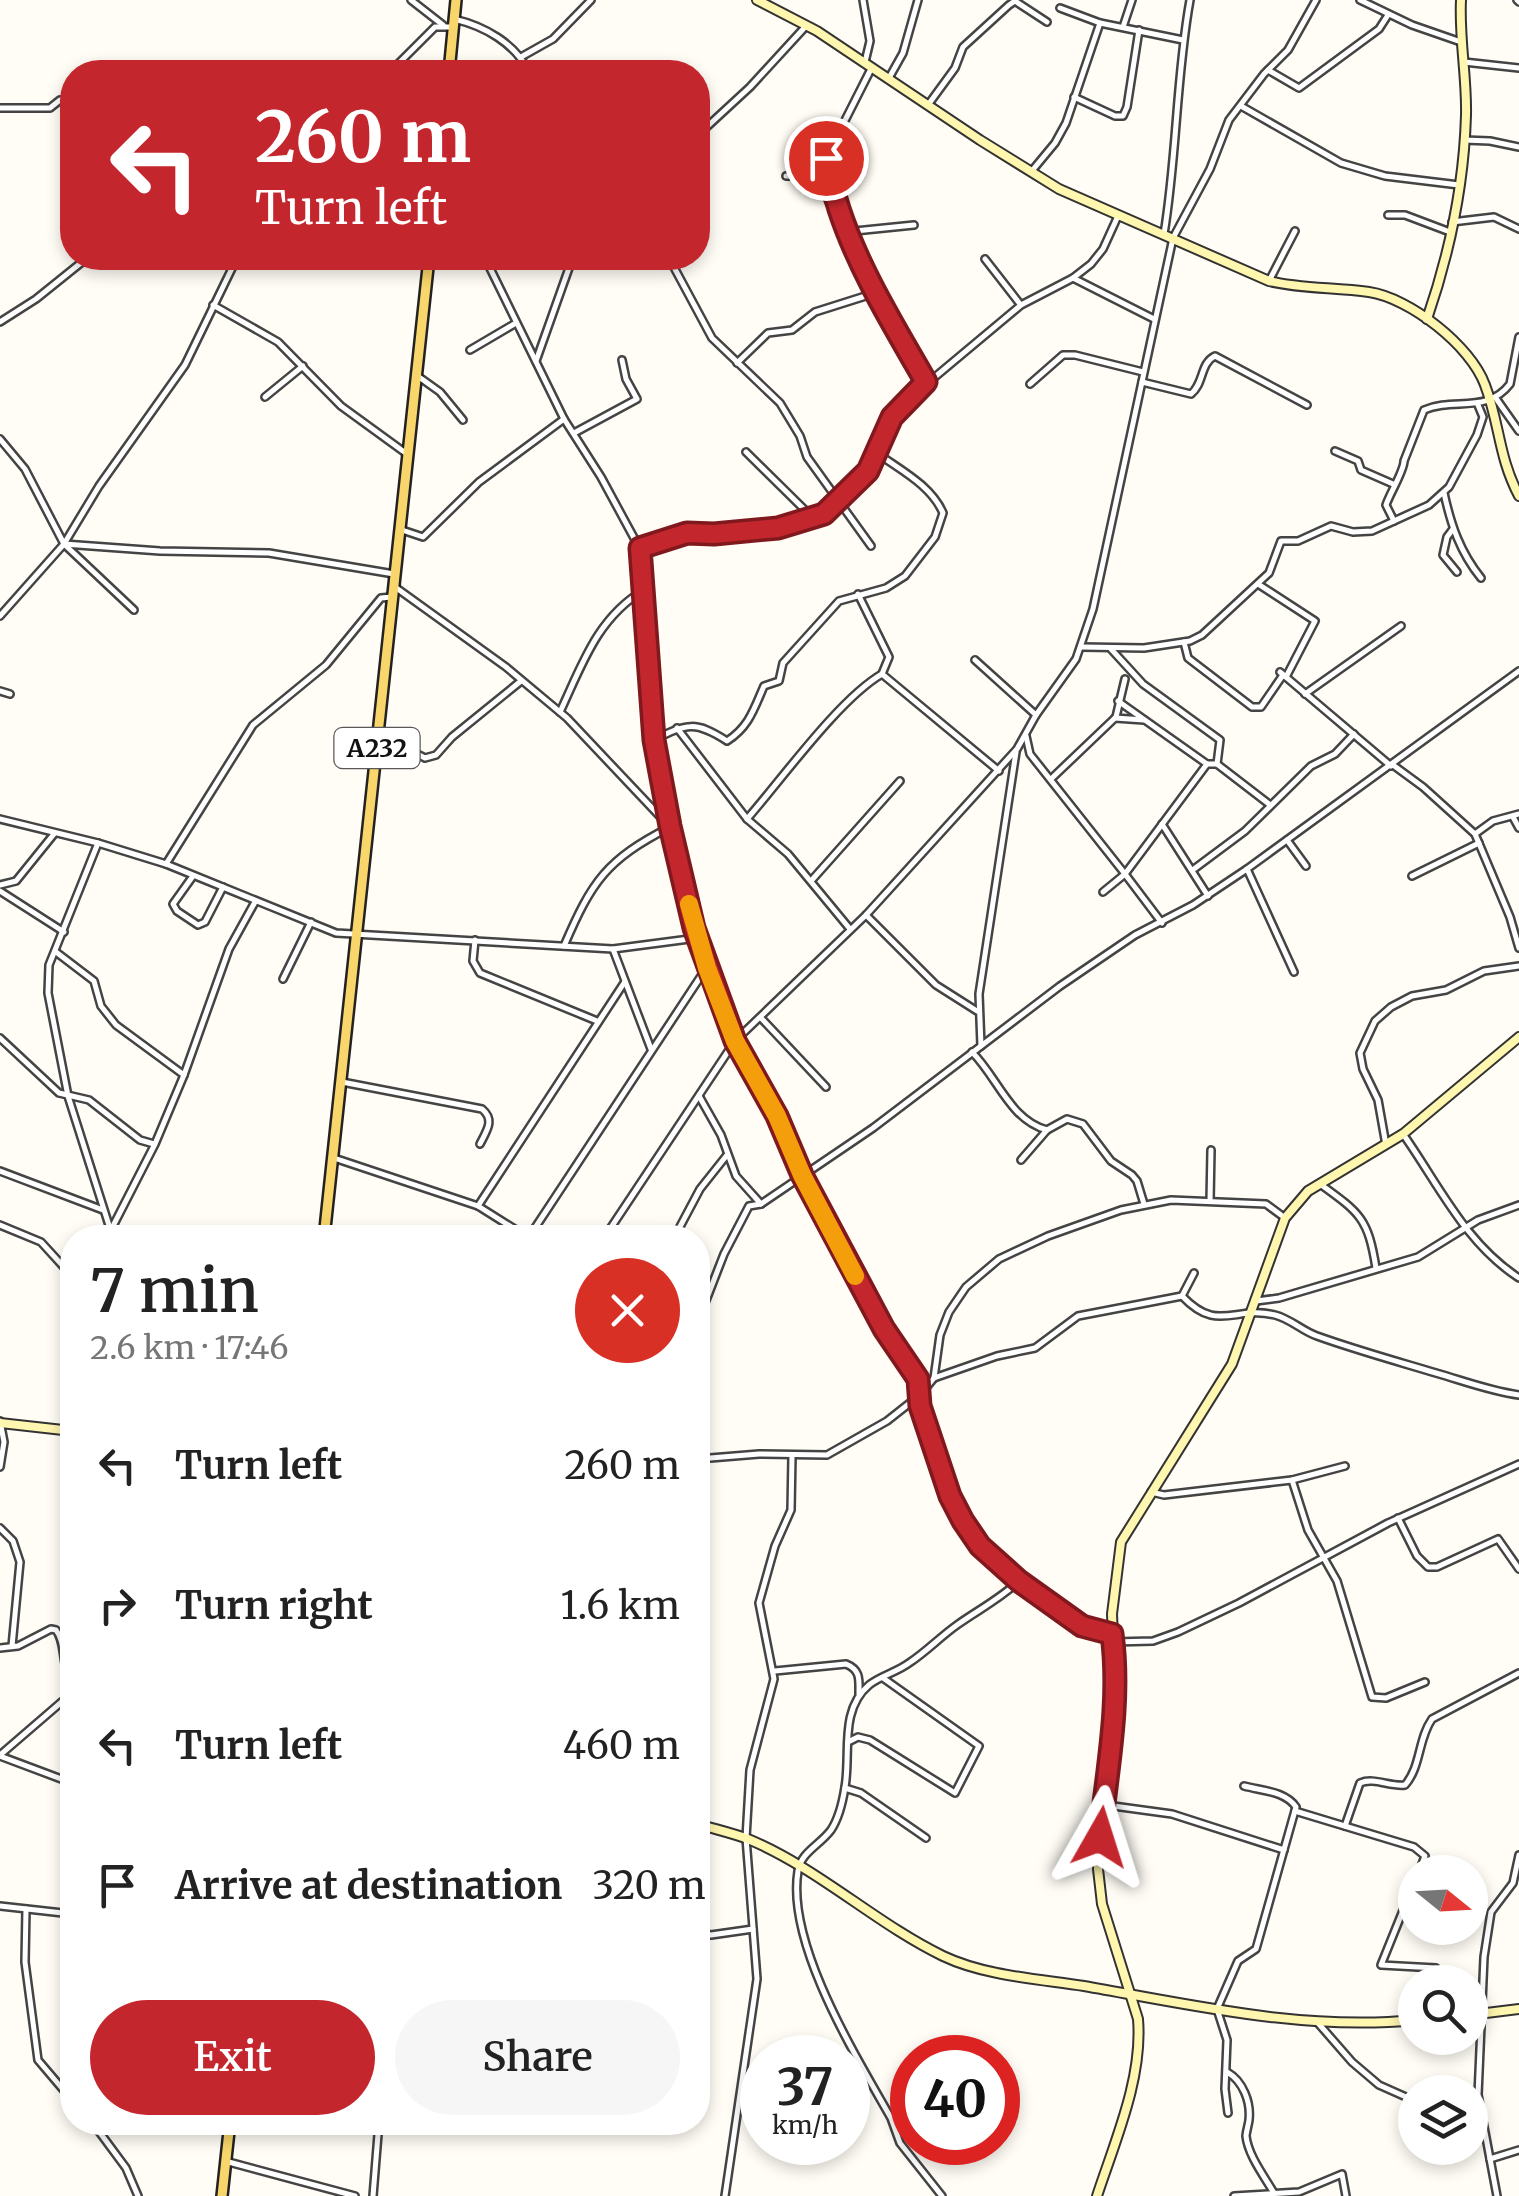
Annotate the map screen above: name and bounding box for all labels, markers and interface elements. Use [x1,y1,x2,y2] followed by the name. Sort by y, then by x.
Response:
[255,93,471,181] text: 260 m
[90,100,220,230] icon: left
[784,116,869,201] pin
[799,131,854,186] icon: arrive
[255,180,447,236] text: Turn left
[334,728,420,768] road number: A232
[90,1253,259,1328] text: 7 min
[575,1258,680,1363] button: close
[90,1328,289,1368] text: 2.6 km · 17:46
[90,1438,145,1493] icon: left
[175,1442,342,1489] text: Turn left
[564,1442,680,1489] text: 260 m
[90,1578,145,1633] icon: right
[175,1582,373,1629] text: Turn right
[561,1582,680,1629] text: 1.6 km
[90,1718,145,1773] icon: left
[175,1722,342,1769] text: Turn left
[563,1722,680,1769] text: 460 m
[1048,1785,1152,1889] position arrow
[1398,1855,1488,1945] north arrow
[1398,1855,1488,2165] map controls
[90,1858,145,1913] icon: arrive
[175,1862,562,1909] text: Arrive at destination
[592,1862,706,1909] text: 320 m
[1398,1965,1488,2055] button: search
[90,2000,375,2115] button: Exit
[395,2000,680,2115] button: Share
[890,2035,1020,2165] speed limit sign: 40
[777,2056,833,2119] text: 37
[1398,2075,1488,2165] button: layers
[772,2109,838,2141] text: km/h

